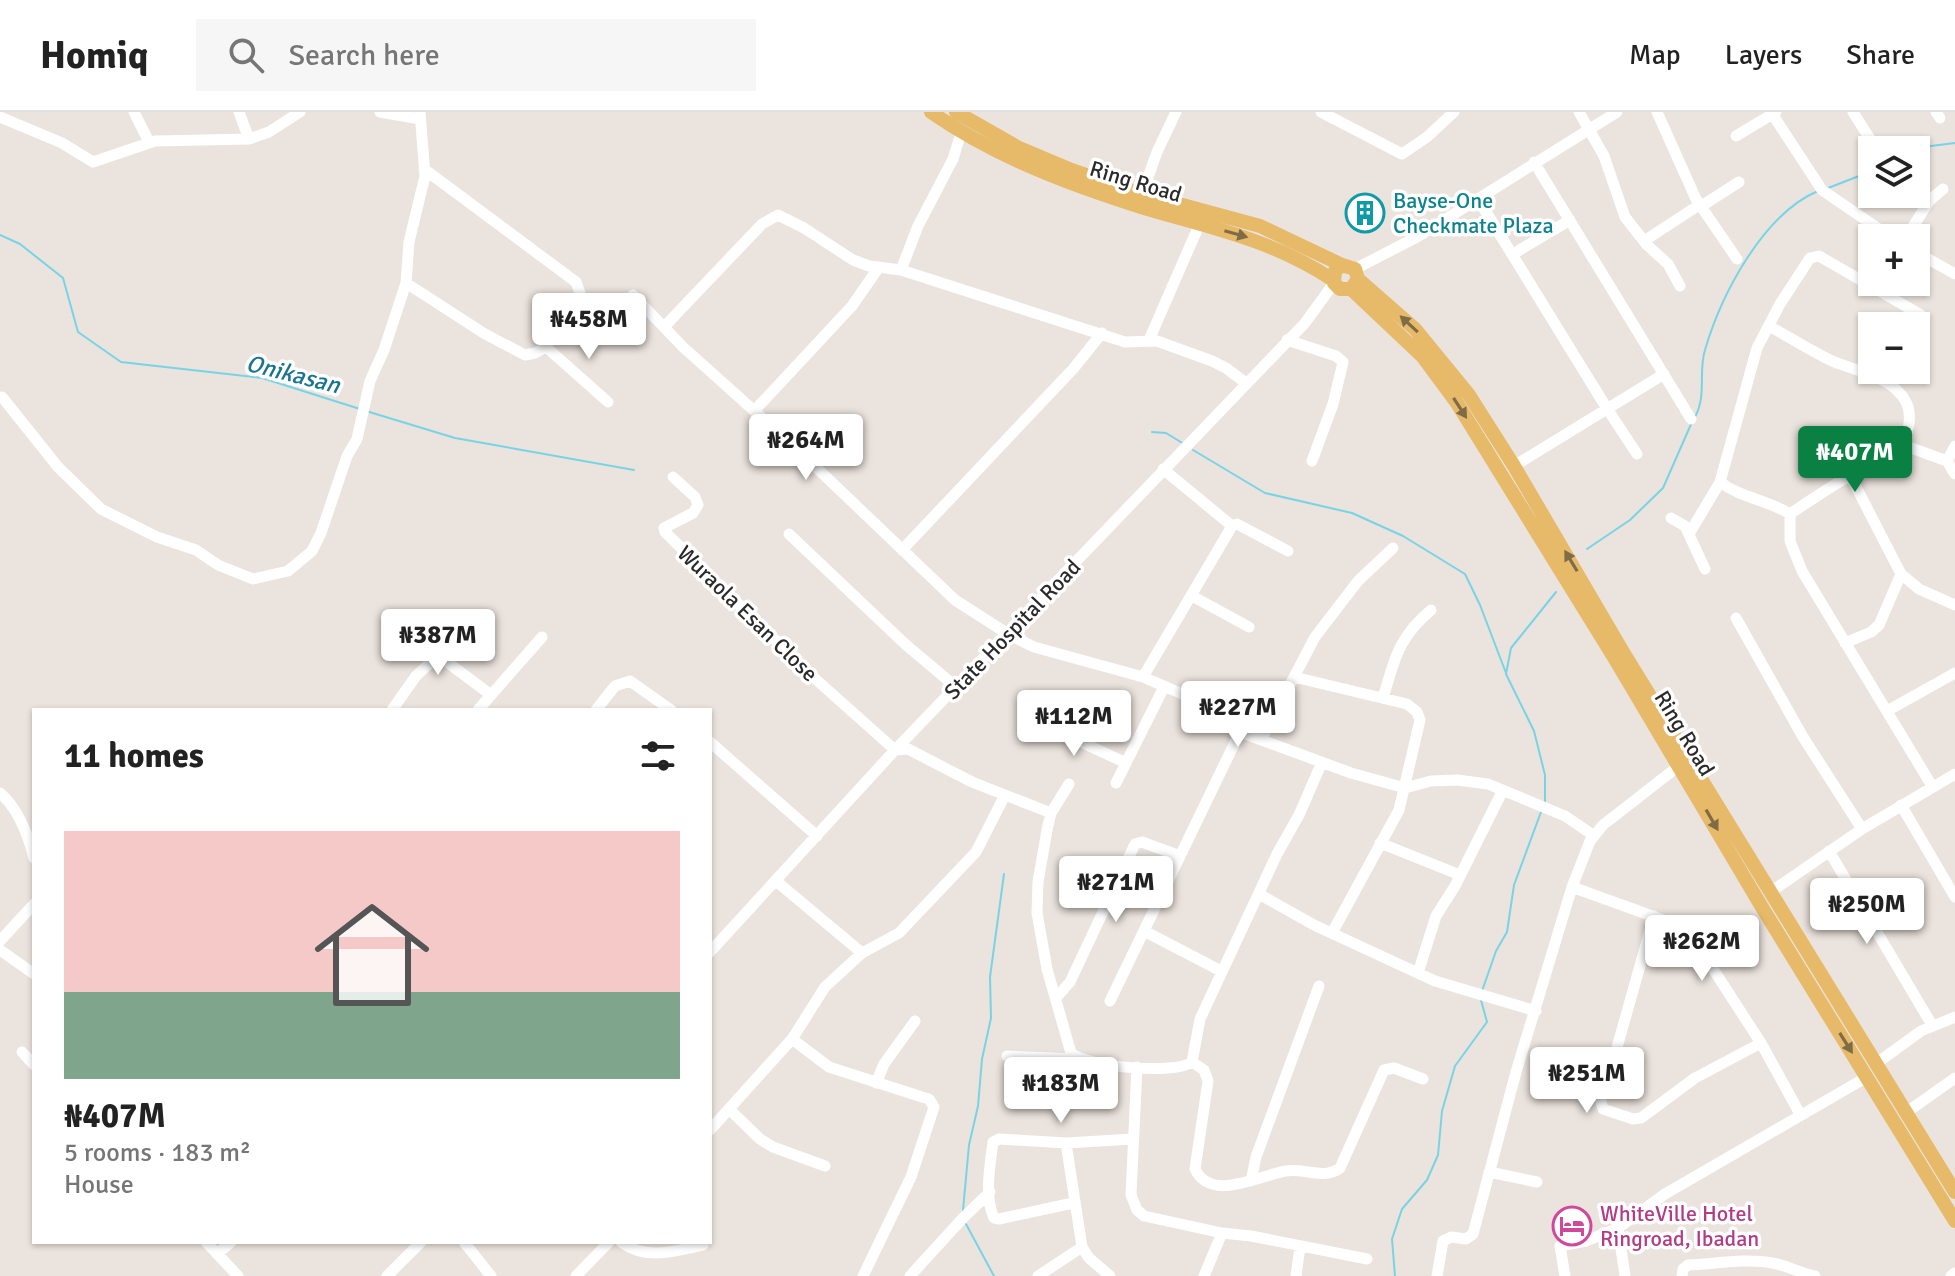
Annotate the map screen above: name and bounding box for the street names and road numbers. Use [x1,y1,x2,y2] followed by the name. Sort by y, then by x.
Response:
[1087,155,1185,208] street label: Ring Road
[672,540,823,687] street label: Wuraola Esan Close
[938,553,1086,705] street label: State Hospital Road
[1649,686,1721,781] street label: Ring Road

